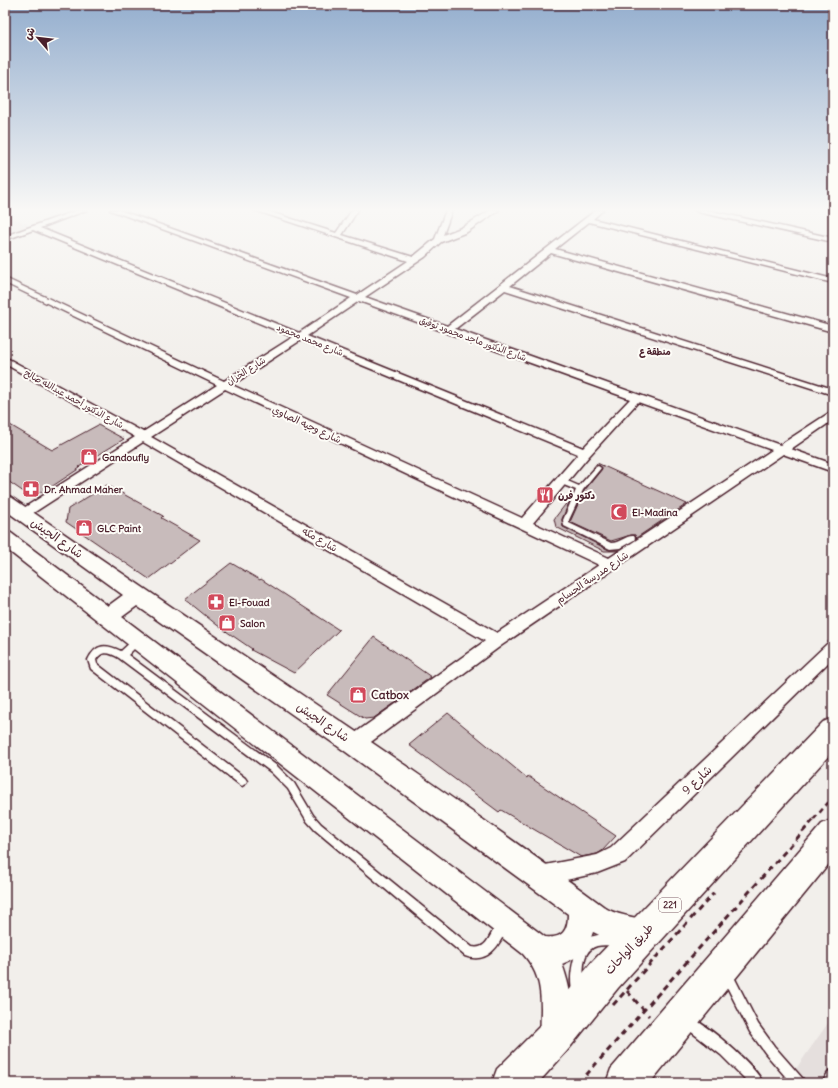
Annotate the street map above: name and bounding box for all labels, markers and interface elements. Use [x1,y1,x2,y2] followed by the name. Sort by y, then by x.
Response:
[18,18,58,58] north arrow
[20,25,38,42] text: ش
[418,314,528,364] street label: شارع الدكتور ماجد محمود توفيق
[275,321,345,359] street label: شارع محمد محمود
[639,346,671,358] district label: منطقة ع
[224,354,268,388] street label: شارع الخزان
[22,367,126,431] street label: شارع الدكتور أحمد عبدالله صالح
[269,403,344,448] street label: شارع وجيه الصاوي
[79,447,99,467] shop icon: Gandoufly
[102,451,150,464] place label: Gandoufly
[21,479,41,499] pharmacy icon: Dr. Ahmad Maher
[44,483,124,496] place label: Dr. Ahmad Maher
[535,485,555,505] restaurant icon: دكتور فرن
[558,489,596,502] place label: دكتور فرن
[609,502,629,522] mosque icon: El-Madina
[632,506,678,519] place label: El-Madina
[27,514,86,563] street label: شارع الجيش
[74,518,94,538] shop icon: GLC Paint
[97,522,142,535] place label: GLC Paint
[299,524,340,556] street label: شارع مكه
[554,548,632,607] street label: شارع مدرسة الحسام
[206,592,226,612] pharmacy icon: El-Fouad
[229,596,270,609] place label: El-Fouad
[217,613,237,633] shop icon: Salon
[240,617,265,630] place label: Salon
[348,685,368,705] shop icon: Catbox
[371,687,409,702] place label: Catbox
[293,698,353,746] street label: شارع الجيش
[679,762,716,799] street label: شارع 9
[659,898,681,912] road number: 221
[601,920,657,978] street label: طريق الواحات

